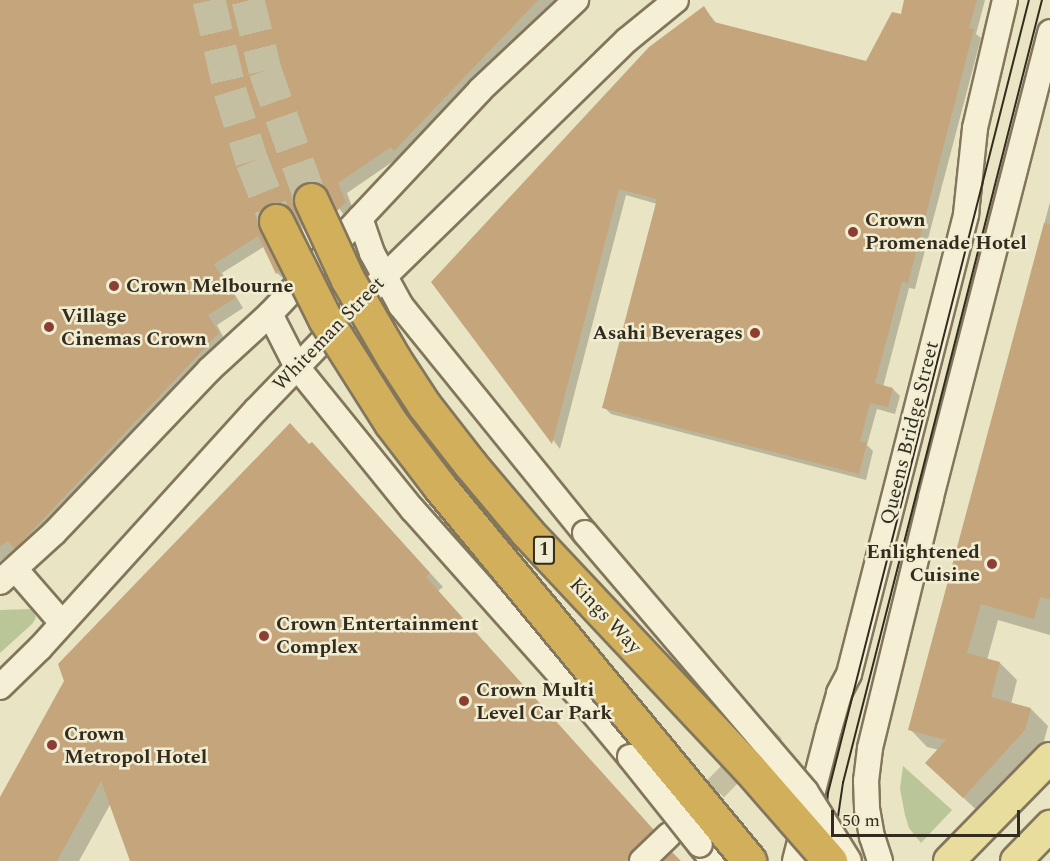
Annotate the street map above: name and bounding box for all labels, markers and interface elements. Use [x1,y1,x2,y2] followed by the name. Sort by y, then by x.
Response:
[865,208,1027,255] place label: Crown Promenade Hotel
[846,225,860,239] marker: Crown Promenade Hotel
[268,272,390,396] street label: Whiteman Street
[126,274,293,298] place label: Crown Melbourne
[107,279,121,293] marker: Crown Melbourne
[61,304,207,351] place label: Village Cinemas Crown
[42,320,56,334] marker: Village Cinemas Crown
[593,321,743,345] place label: Asahi Beverages
[748,326,762,340] marker: Asahi Beverages
[876,339,944,527] street label: Queens Bridge Street
[532,535,556,565] road number: 1
[866,540,980,587] place label: Enlightened Cuisine
[985,557,999,571] marker: Enlightened Cuisine
[564,573,646,659] street label: Kings Way
[276,612,479,659] place label: Crown Entertainment Complex
[257,629,271,643] marker: Crown Entertainment Complex
[476,678,612,725] place label: Crown Multi Level Car Park
[457,694,471,708] marker: Crown Multi Level Car Park
[64,722,207,769] place label: Crown Metropol Hotel
[45,738,59,752] marker: Crown Metropol Hotel
[834,798,1023,836] scale bar
[842,807,880,834] text: 50 m

